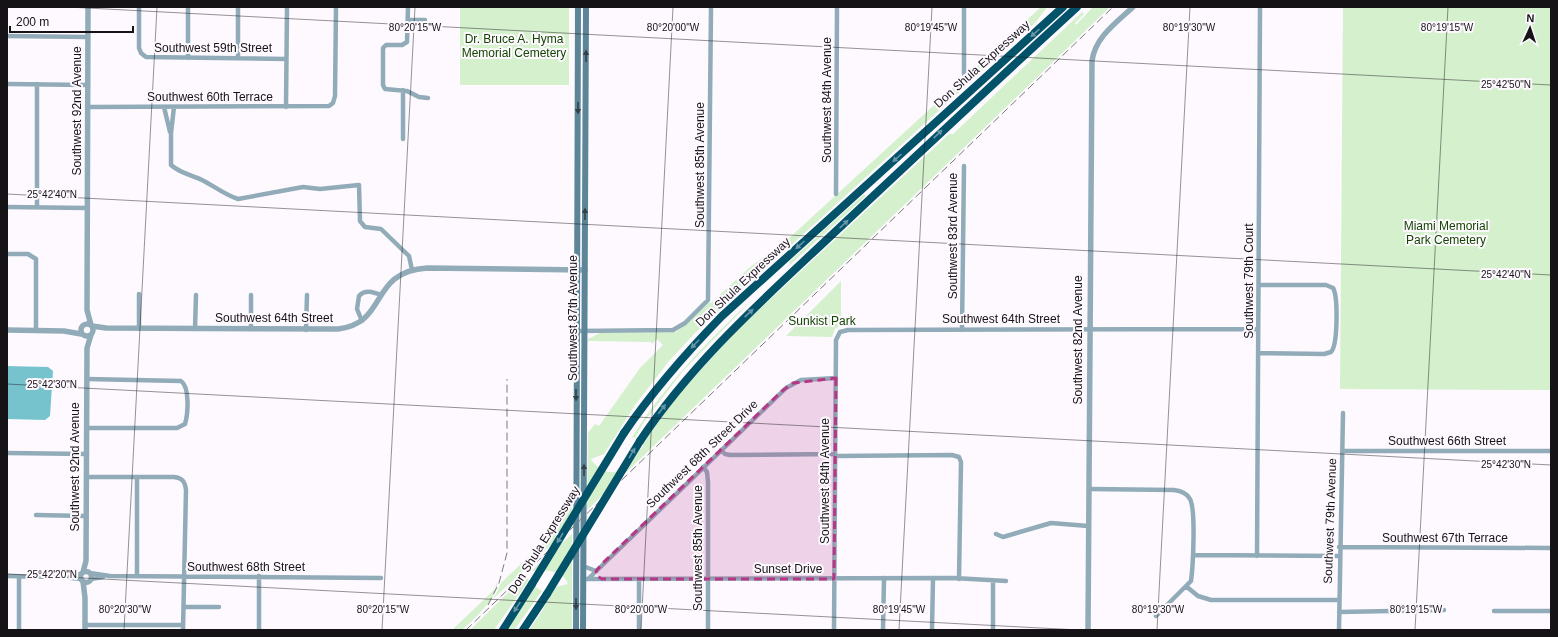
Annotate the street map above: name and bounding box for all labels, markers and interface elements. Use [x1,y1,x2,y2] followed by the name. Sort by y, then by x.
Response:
[10,8,133,34] scale bar
[1510,8,1550,48] north arrow
[1526,12,1535,24] text: N
[16,15,49,29] text: 200 m
[931,17,1033,111] street label: Don Shula Expressway
[389,22,442,33] text: 80°20'15"W
[647,22,700,33] text: 80°20'00"W
[905,22,958,33] text: 80°19'45"W
[1163,22,1216,33] text: 80°19'30"W
[1421,22,1474,33] text: 80°19'15"W
[1030,28,1039,37] one-way arrow
[462,32,566,60] park label: Dr. Bruce A. Hyma Memorial Cemetery
[820,37,834,163] street label: Southwest 84th Avenue
[154,41,273,55] street label: Southwest 59th Street
[70,46,84,176] street label: Southwest 92nd Avenue
[583,49,589,62] one-way arrow
[1481,79,1531,90] text: 25°42'50"N
[147,90,273,104] street label: Southwest 60th Terrace
[575,102,581,115] one-way arrow
[693,102,707,228] street label: Southwest 85th Avenue
[933,129,943,139] one-way arrow
[892,153,902,163] one-way arrow
[946,172,960,299] street label: Southwest 83rd Avenue
[27,189,77,200] text: 25°42'40"N
[582,207,588,220] one-way arrow
[839,219,849,229] one-way arrow
[1404,219,1488,247] park label: Miami Memorial Park Cemetery
[1242,223,1256,339] street label: Southwest 79th Court
[693,235,793,329] street label: Don Shula Expressway
[795,241,805,250] one-way arrow
[566,255,580,381] street label: Southwest 87th Avenue
[1481,269,1531,280] text: 25°42'40"N
[1071,275,1085,405] street label: Southwest 82nd Avenue
[745,309,754,318] one-way arrow
[215,311,334,325] street label: Southwest 64th Street
[942,312,1061,326] street label: Southwest 64th Street
[788,314,857,328] park label: Sunkist Park
[690,339,700,349] one-way arrow
[27,379,77,390] text: 25°42'30"N
[573,389,579,402] one-way arrow
[643,397,761,511] street label: Southwest 68th Street Drive
[68,402,82,532] street label: Southwest 92nd Avenue
[657,403,666,414] one-way arrow
[818,418,832,544] street label: Southwest 84th Avenue
[1388,434,1507,448] street label: Southwest 66th Street
[628,448,636,458] one-way arrow
[1321,458,1339,584] street label: Southwest 79th Avenue
[1481,459,1531,470] text: 25°42'30"N
[581,463,587,476] one-way arrow
[505,484,583,596] street label: Don Shula Expressway
[691,485,705,611] street label: Southwest 85th Avenue
[1382,531,1508,545] street label: Southwest 67th Terrace
[557,532,564,544] one-way arrow
[187,560,306,574] street label: Southwest 68th Street
[754,562,823,576] street label: Sunset Drive
[27,569,77,580] text: 25°42'20"N
[573,598,579,611] one-way arrow
[513,602,521,612] one-way arrow
[99,604,152,615] text: 80°20'30"W
[357,604,410,615] text: 80°20'15"W
[615,604,668,615] text: 80°20'00"W
[873,604,926,615] text: 80°19'45"W
[1132,604,1185,615] text: 80°19'30"W
[1390,604,1443,615] text: 80°19'15"W

